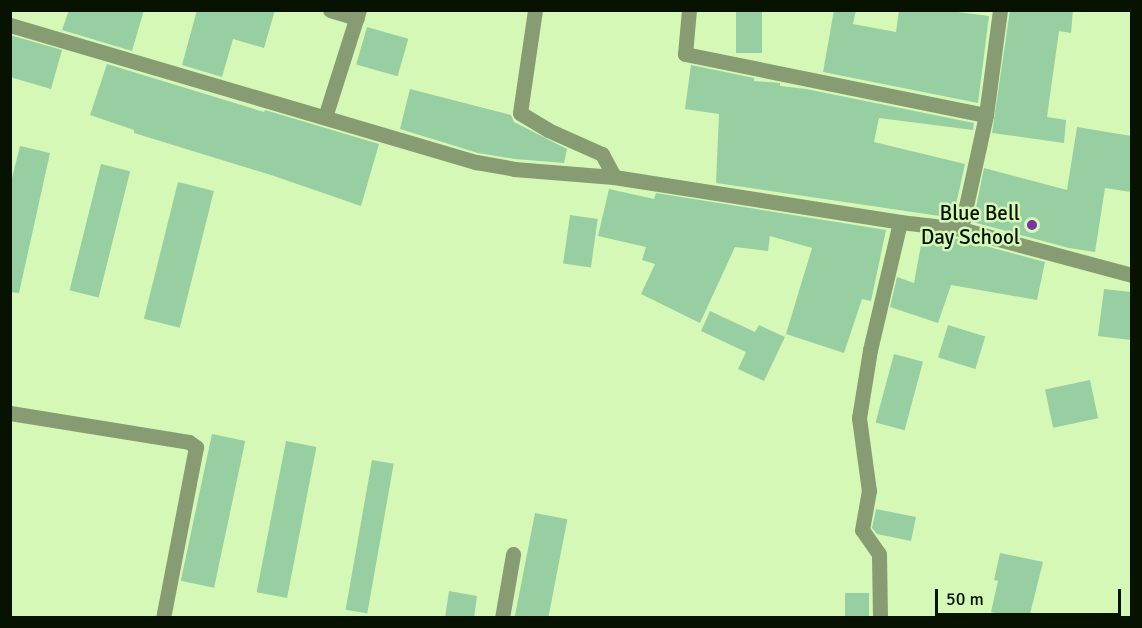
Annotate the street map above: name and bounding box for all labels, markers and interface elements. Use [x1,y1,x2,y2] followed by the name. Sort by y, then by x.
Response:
[921,200,1020,250] place label: Blue Bell Day School
[1025,218,1039,232] marker: Blue Bell Day School
[938,577,1124,615] scale bar
[946,588,984,610] text: 50 m

